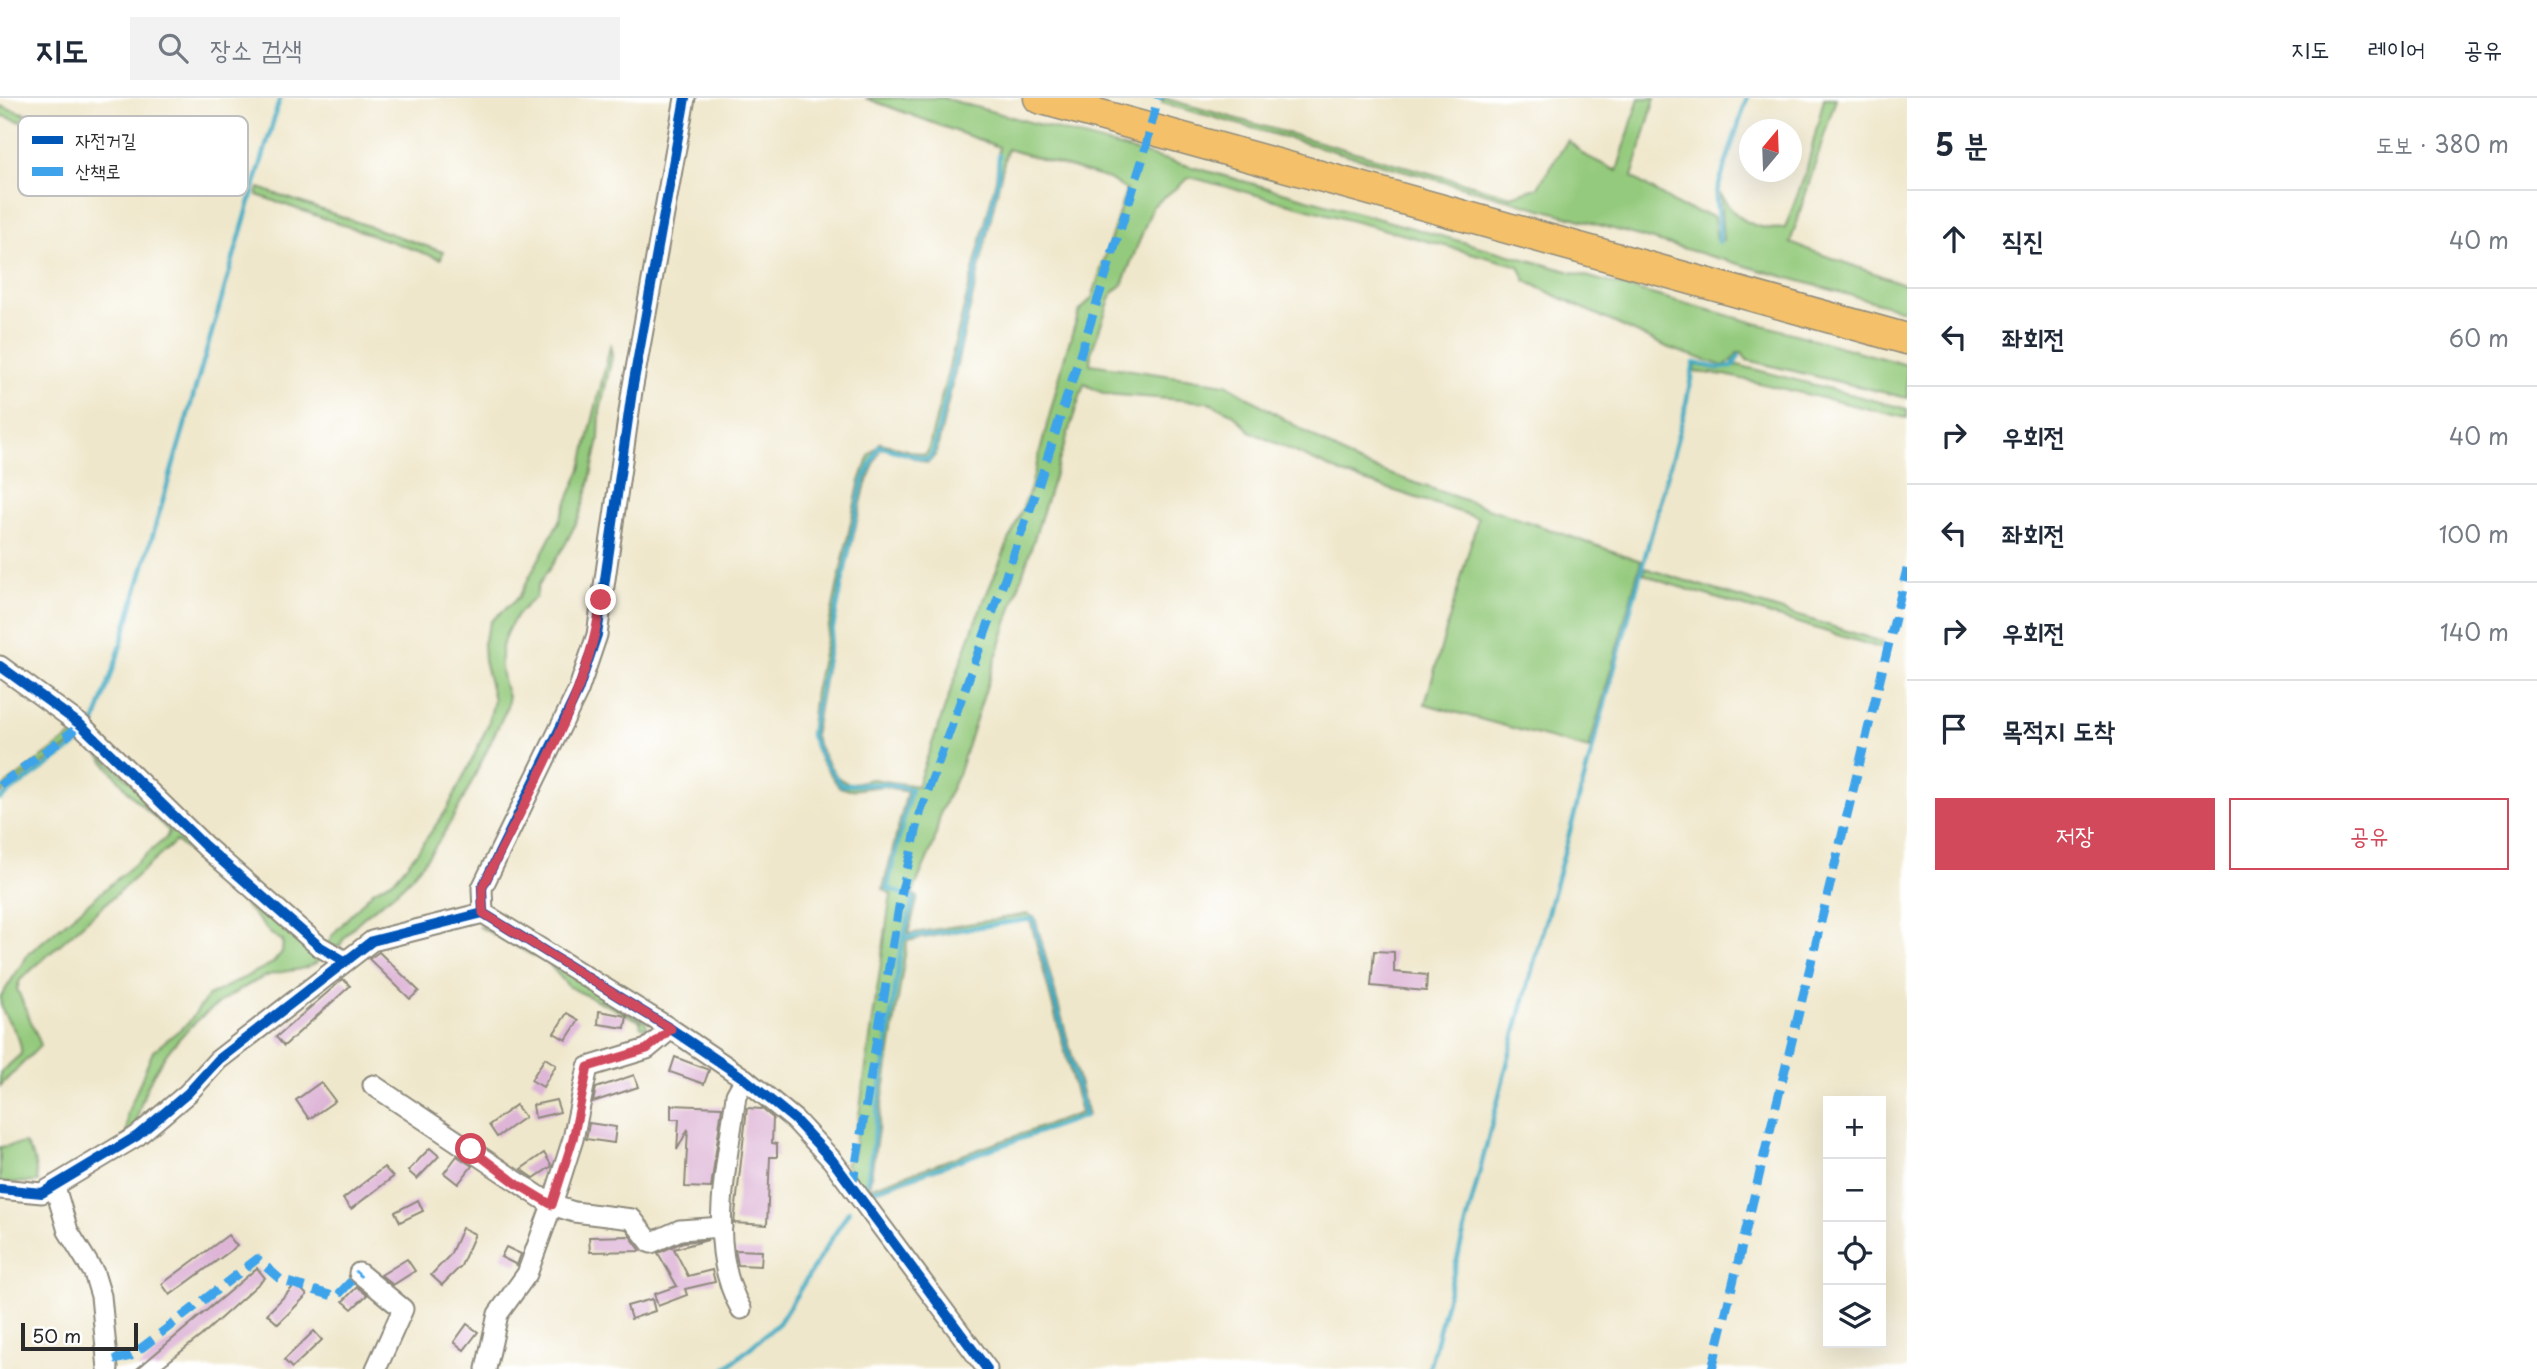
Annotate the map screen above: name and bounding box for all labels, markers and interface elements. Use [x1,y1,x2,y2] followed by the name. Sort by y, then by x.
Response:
[130,17,620,80] search box
[35,23,88,73] text: 지도
[154,29,192,67] icon: search
[210,29,302,68] text: 장소 검색
[2291,30,2329,66] text: 지도
[2367,30,2425,66] text: 레이어
[2463,30,2502,66] text: 공유
[18,116,248,196] legend
[1739,119,1802,182] north arrow
[1935,121,1988,166] text: 5 분
[75,125,136,153] text: 자전거길
[2376,126,2509,161] text: 도보 · 380 m
[75,156,121,184] text: 산책로
[1935,220,1973,258] icon: ahead
[2002,220,2044,259] text: 직진
[2449,222,2509,257] text: 40 m
[1935,318,1973,356] icon: left
[2002,318,2065,357] text: 좌회전
[2449,320,2509,355] text: 60 m
[1935,416,1973,454] icon: right
[2002,416,2065,455] text: 우회전
[2449,418,2509,453] text: 40 m
[1935,514,1973,552] icon: left
[2002,514,2065,553] text: 좌회전
[2439,516,2509,551] text: 100 m
[585,584,616,615] route end
[1935,612,1973,650] icon: right
[2002,612,2065,651] text: 우회전
[2440,614,2509,649] text: 140 m
[1935,710,1973,748] icon: arrive
[2002,710,2115,749] text: 목적지 도착
[1935,798,2215,870] button: 저장
[2229,798,2509,870] button: 공유
[1823,1096,1886,1348] map controls
[1823,1096,1886,1159] button: +
[455,1133,486,1164] route start
[1823,1159,1886,1222] button: −
[1823,1222,1886,1285] button: locate
[1823,1285,1886,1348] button: layers
[21,1320,138,1352] scale bar
[32,1321,81,1349] text: 50 m

